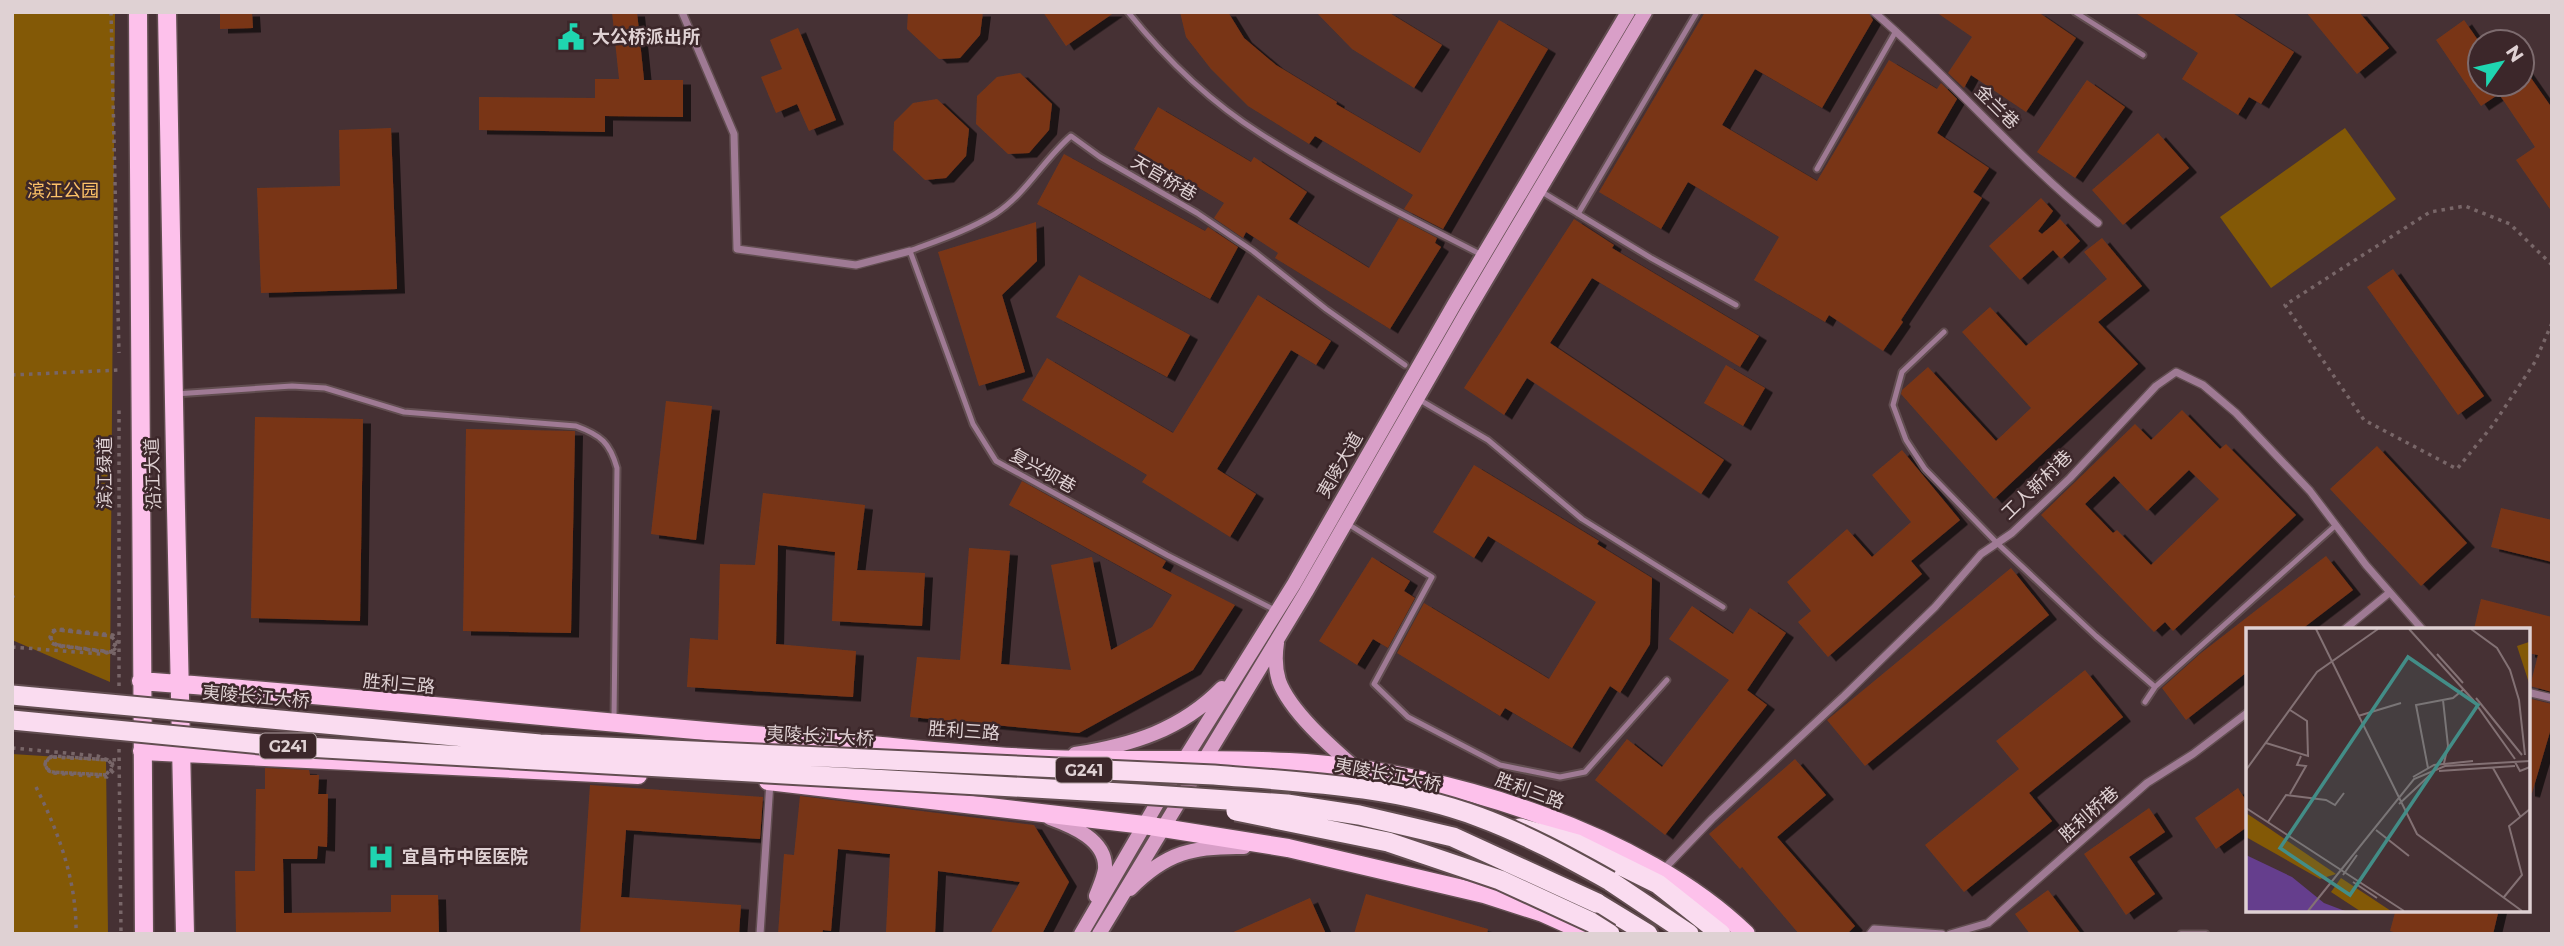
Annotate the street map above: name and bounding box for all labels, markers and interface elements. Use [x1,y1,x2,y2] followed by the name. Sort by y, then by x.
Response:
[556,22,586,52] public building icon: 大公桥派出所
[592,26,700,48] place label: 大公桥派出所
[2466,28,2536,98] north arrow
[2501,41,2529,67] text: N
[1970,80,2024,134] street label: 金兰巷
[1127,150,1201,206] street label: 天官桥巷
[27,180,99,202] park label: 滨江公园
[1312,428,1368,502] street label: 夷陵大道
[94,437,116,509] street label: 滨江绿道
[141,438,165,510] street label: 沿江大道
[1006,444,1080,498] street label: 复兴坝巷
[1997,446,2077,524] street label: 工人新村巷
[2246,628,2529,911] inset map
[362,670,436,698] street label: 胜利三路
[201,681,311,713] street label: 夷陵长江大桥
[927,718,1001,744] street label: 胜利三路
[765,722,875,750] street label: 夷陵长江大桥
[260,734,316,758] road number: G241
[1333,754,1443,796] street label: 夷陵长江大桥
[1056,758,1112,782] road number: G241
[1492,768,1568,814] street label: 胜利三路
[2055,782,2123,846] street label: 胜利桥巷
[366,842,396,872] hospital icon: 宜昌市中医医院
[402,846,528,868] place label: 宜昌市中医医院

